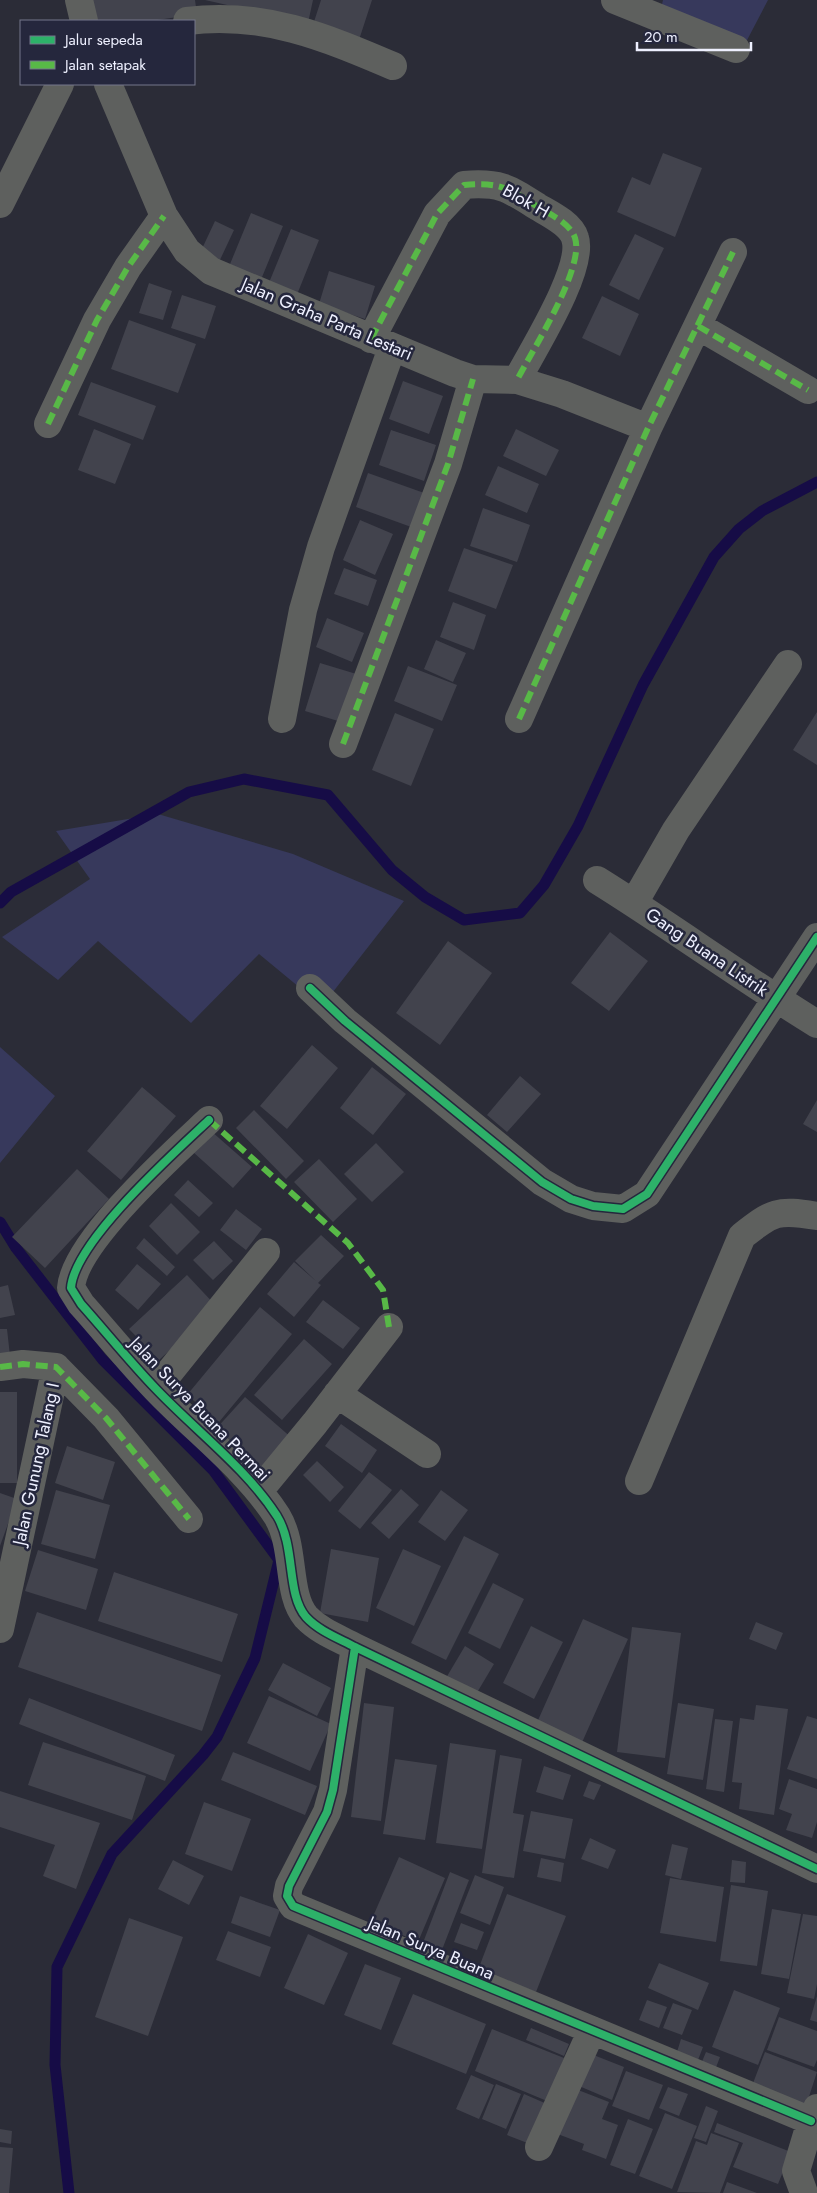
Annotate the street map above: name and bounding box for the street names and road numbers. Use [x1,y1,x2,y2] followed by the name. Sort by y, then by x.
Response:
[498,177,554,225] street label: Blok H
[235,270,417,367] street label: Jalan Graha Parta Lestari
[641,901,773,1003] street label: Gang Buana Listrik
[122,1329,276,1487] street label: Jalan Surya Buana Permai
[6,1380,66,1550] street label: Jalan Gunung Talang I
[362,1909,498,1986] street label: Jalan Surya Buana

